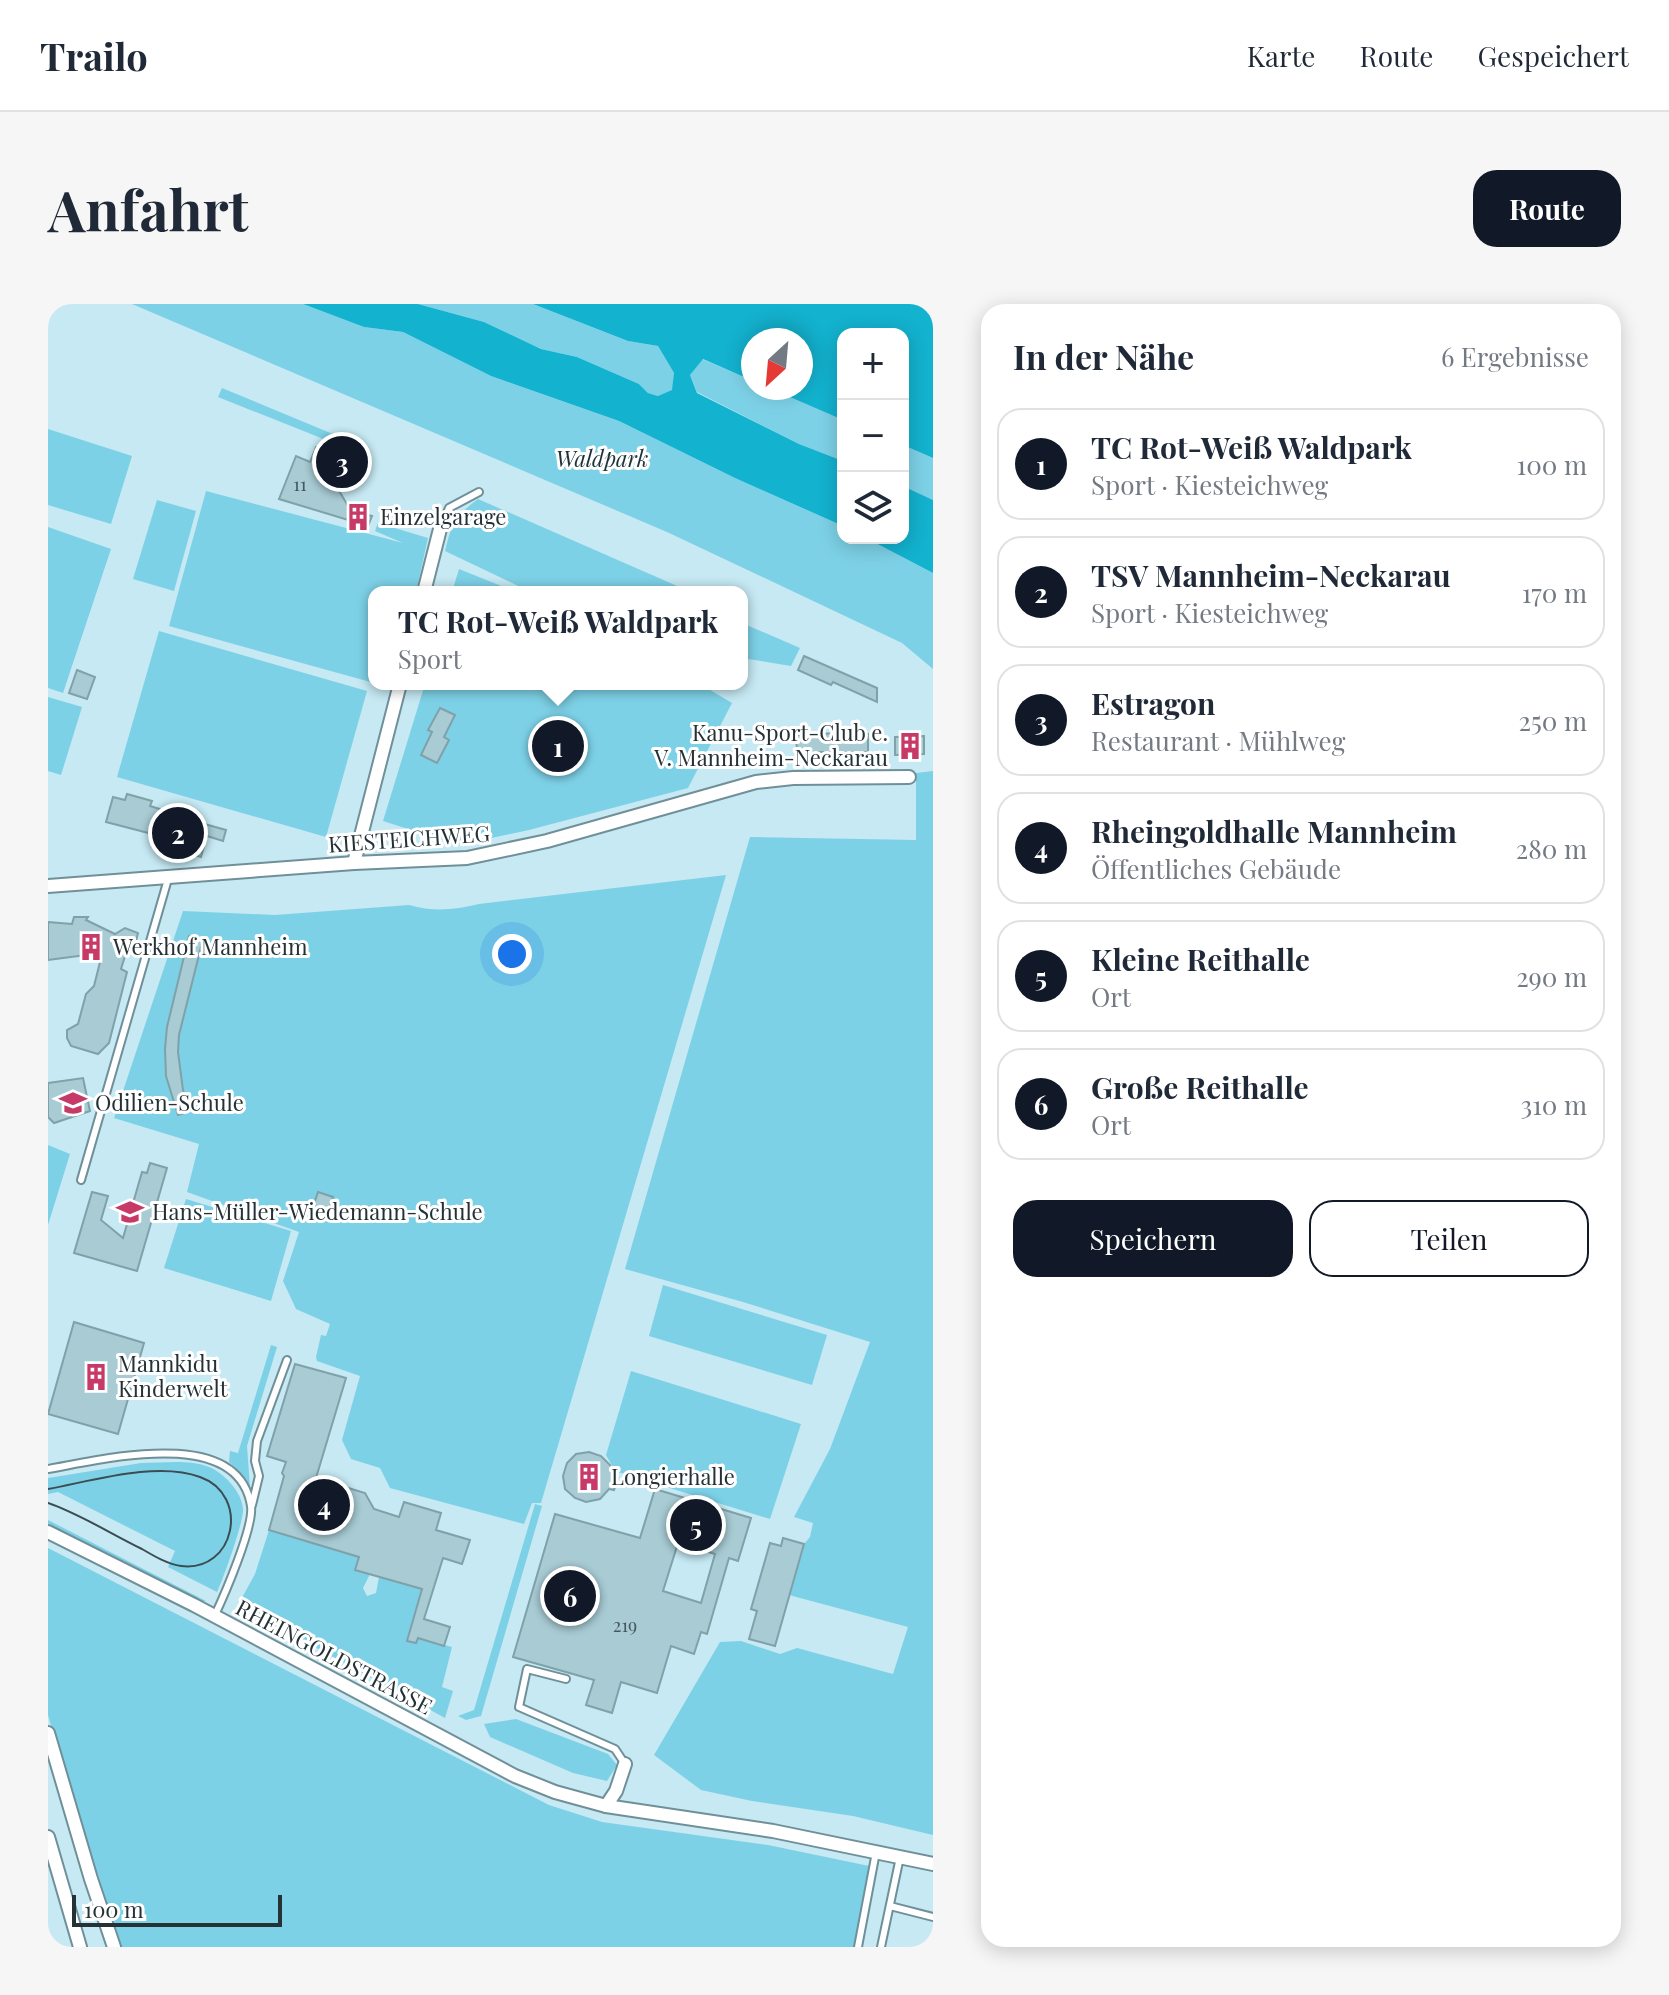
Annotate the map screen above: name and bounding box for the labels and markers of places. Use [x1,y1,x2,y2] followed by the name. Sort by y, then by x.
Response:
[316,432,368,492] pin: 3
[380,501,507,531] place label: Einzelgarage
[343,502,373,532] building icon: Einzelgarage
[532,716,584,776] pin: 1
[653,717,888,772] place label: Kanu-Sport-Club e. V. Mannheim-Neckarau
[895,731,925,761] building icon: Kanu-Sport-Club e. V. Mannheim-Neckarau
[152,803,204,863] pin: 2
[112,931,308,961] place label: Werkhof Mannheim
[76,932,106,962] building icon: Werkhof Mannheim
[95,1087,244,1117] place label: Odilien-Schule
[58,1088,88,1118] school or university icon: Odilien-Schule
[152,1196,483,1226] place label: Hans-Müller-Wiedemann-Schule
[115,1197,145,1227] school or university icon: Hans-Müller-Wiedemann-Schule
[118,1348,229,1403] place label: Mannkidu Kinderwelt
[81,1362,111,1392] building icon: Mannkidu Kinderwelt
[611,1461,735,1491] place label: Longierhalle
[574,1462,604,1492] building icon: Longierhalle
[298,1475,350,1535] pin: 4
[670,1495,722,1555] pin: 5
[544,1566,596,1626] pin: 6

